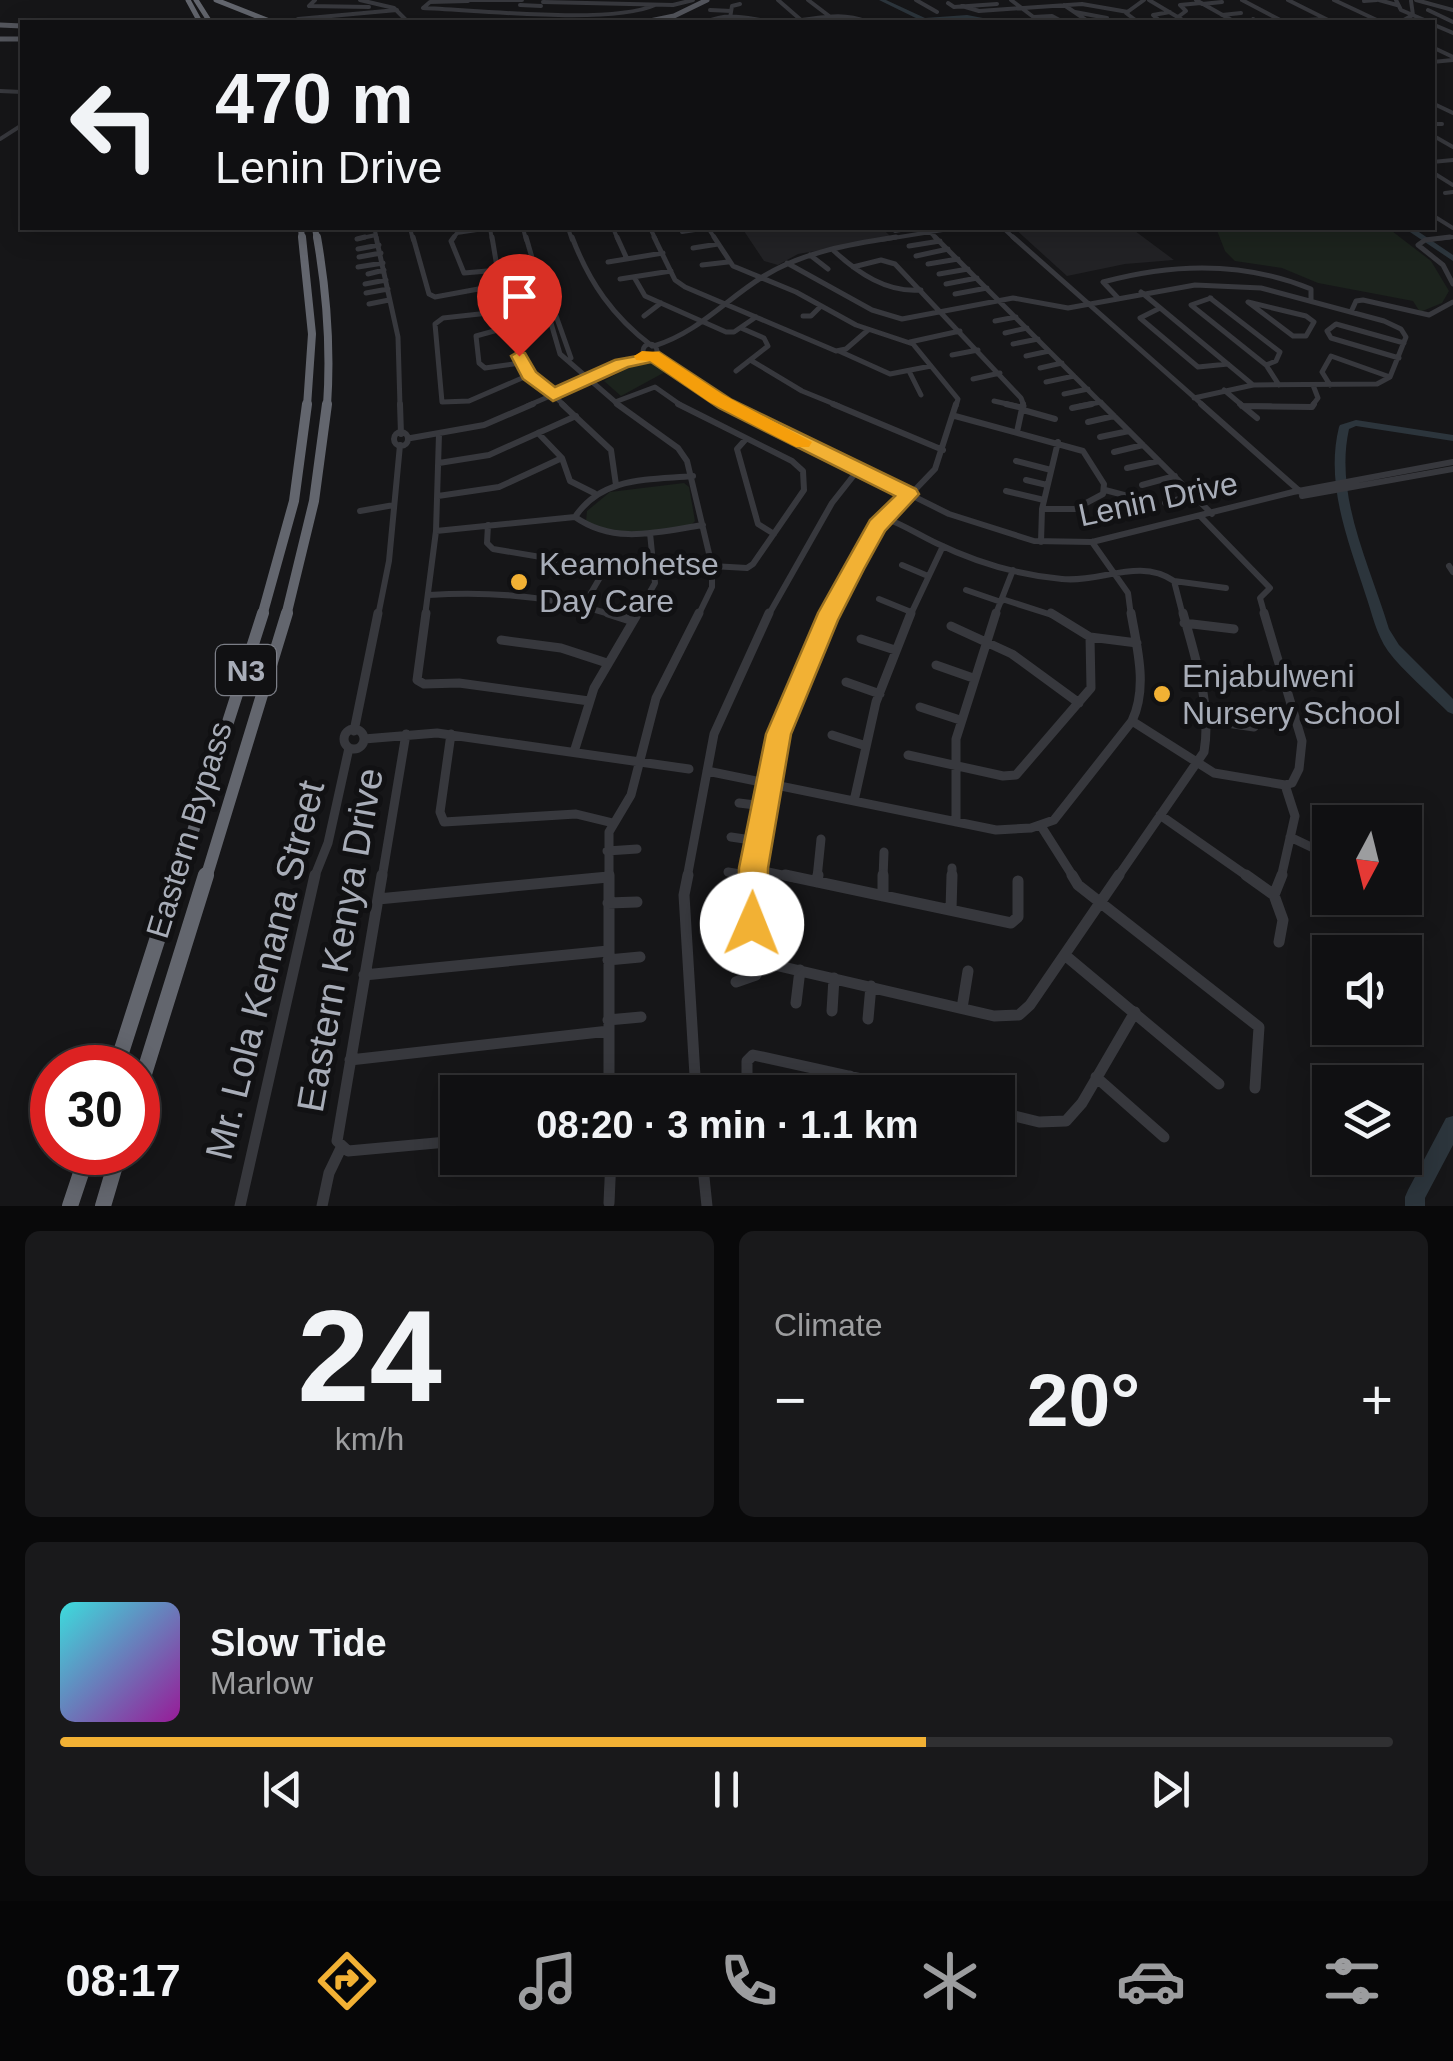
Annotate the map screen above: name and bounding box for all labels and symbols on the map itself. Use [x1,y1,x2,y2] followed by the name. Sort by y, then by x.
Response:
[477,254,562,357] pin
[1075,465,1241,533] street label: Lenin Drive
[539,546,719,619] place label: Keamohetse Day Care
[508,571,530,593] marker: Keamohetse Day Care
[216,645,276,695] road number: N3
[1182,658,1401,731] place label: Enjabulweni Nursery School
[1151,683,1173,705] marker: Enjabulweni Nursery School
[139,718,239,942] street label: Eastern Bypass
[289,765,391,1115] street label: Eastern Kenya Drive
[198,776,332,1164] street label: Mr. Lola Kenana Street
[1312,805,1422,915] north arrow
[700,872,804,976] position arrow
[30,1045,160,1175] speed limit sign: 30

